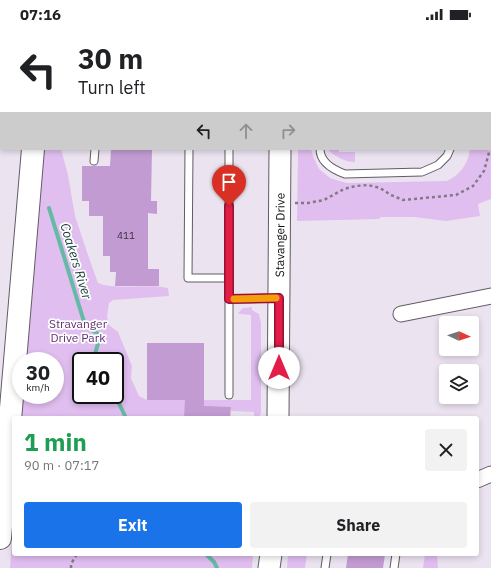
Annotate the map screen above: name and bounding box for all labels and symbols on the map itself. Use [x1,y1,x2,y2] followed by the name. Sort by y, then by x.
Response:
[212,165,246,206] pin
[272,192,287,277] street label: Stavanger Drive
[56,221,96,302] water label: Coakers River
[117,229,135,242] house number: 411
[49,316,108,345] park label: Stravanger Drive Park
[439,316,479,356] north arrow
[258,347,300,389] position arrow
[72,352,124,404] speed limit sign: 40

